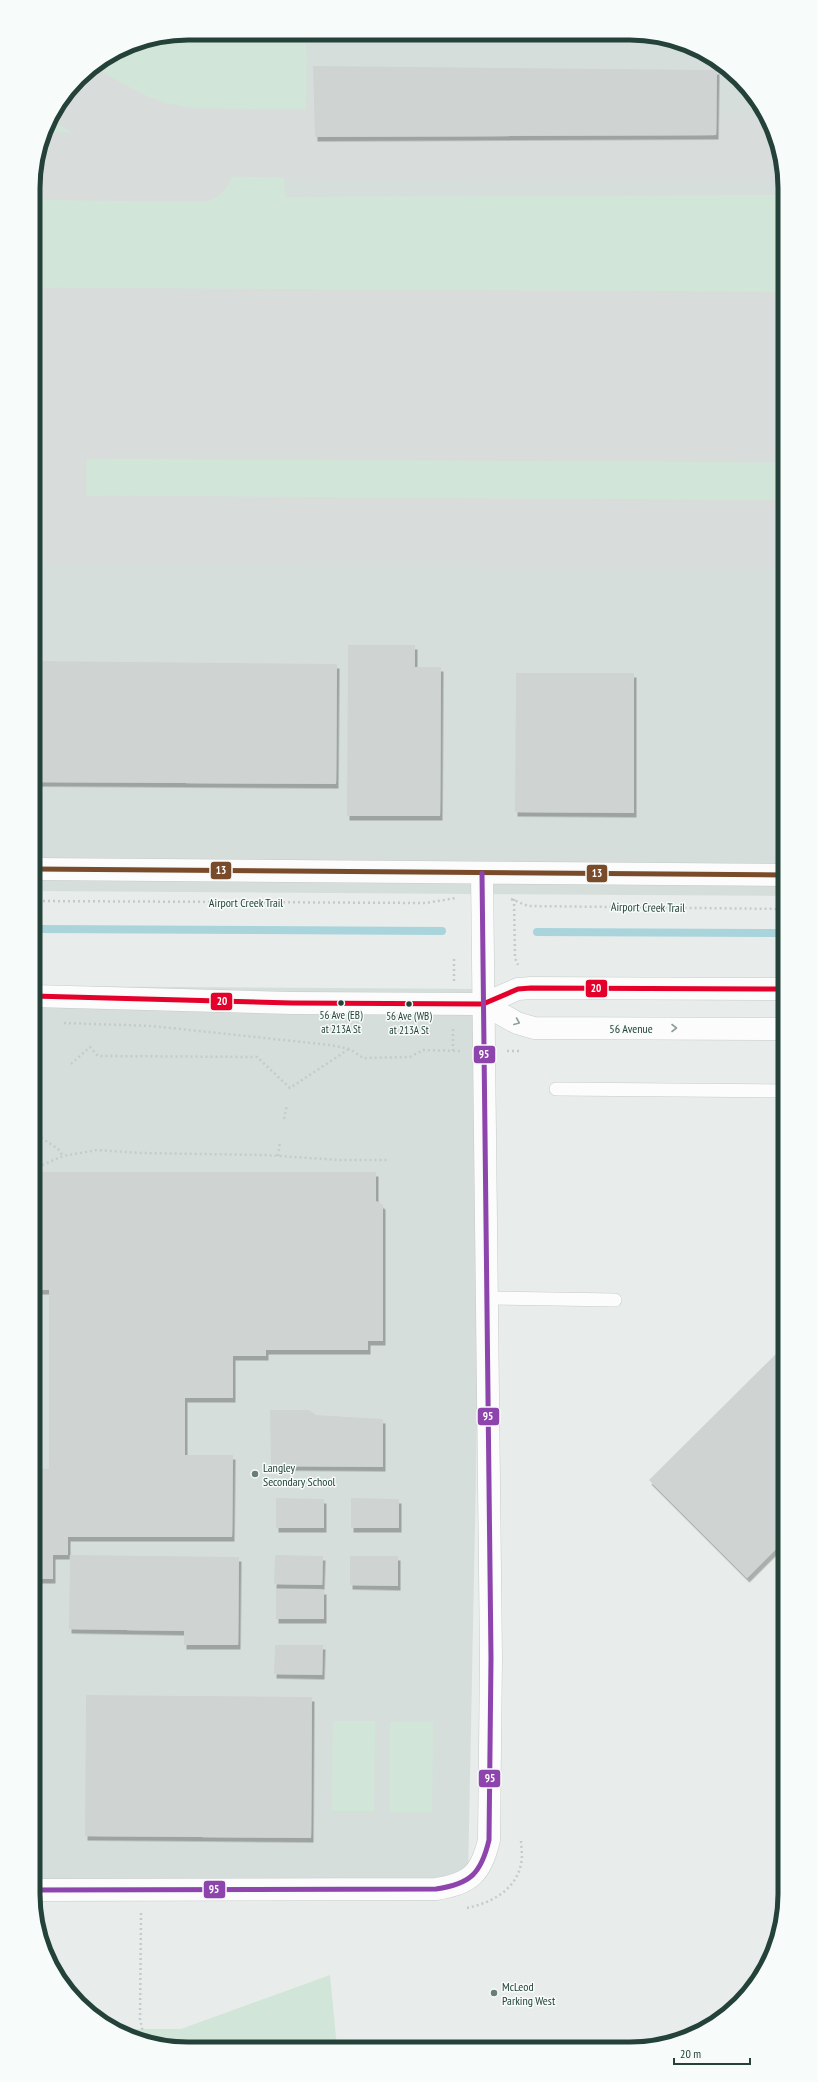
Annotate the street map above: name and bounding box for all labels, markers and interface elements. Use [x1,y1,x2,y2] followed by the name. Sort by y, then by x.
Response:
[210,861,232,880] line badge: 13
[216,863,226,877] text: 13
[586,864,608,883] line badge: 13
[592,866,602,880] text: 13
[209,895,283,910] street label: Airport Creek Trail
[611,899,685,915] street label: Airport Creek Trail
[585,979,608,998] line badge: 20
[591,981,601,995] text: 20
[210,992,233,1011] line badge: 20
[217,994,227,1008] text: 20
[336,998,346,1008] marker: 56 Ave (EB) at 213A St
[404,999,414,1009] marker: 56 Ave (WB) at 213A St
[320,1008,363,1036] place label: 56 Ave (EB) at 213A St
[386,1009,432,1037] place label: 56 Ave (WB) at 213A St
[514,1018,521,1026] one-way arrow
[609,1021,653,1036] street label: 56 Avenue
[671,1024,677,1032] one-way arrow
[473,1045,496,1064] line badge: 95
[479,1047,489,1061] text: 95
[477,1407,500,1426] line badge: 95
[483,1409,493,1423] text: 95
[263,1460,336,1489] place label: Langley Secondary School
[250,1469,260,1479] marker: Langley Secondary School
[478,1769,501,1788] line badge: 95
[485,1771,495,1785] text: 95
[203,1880,226,1899] line badge: 95
[209,1882,219,1896] text: 95
[502,1979,556,2008] place label: McLeod Parking West
[489,1988,499,1998] marker: McLeod Parking West
[674,2040,750,2066] scale bar
[680,2046,701,2061] text: 20 m

